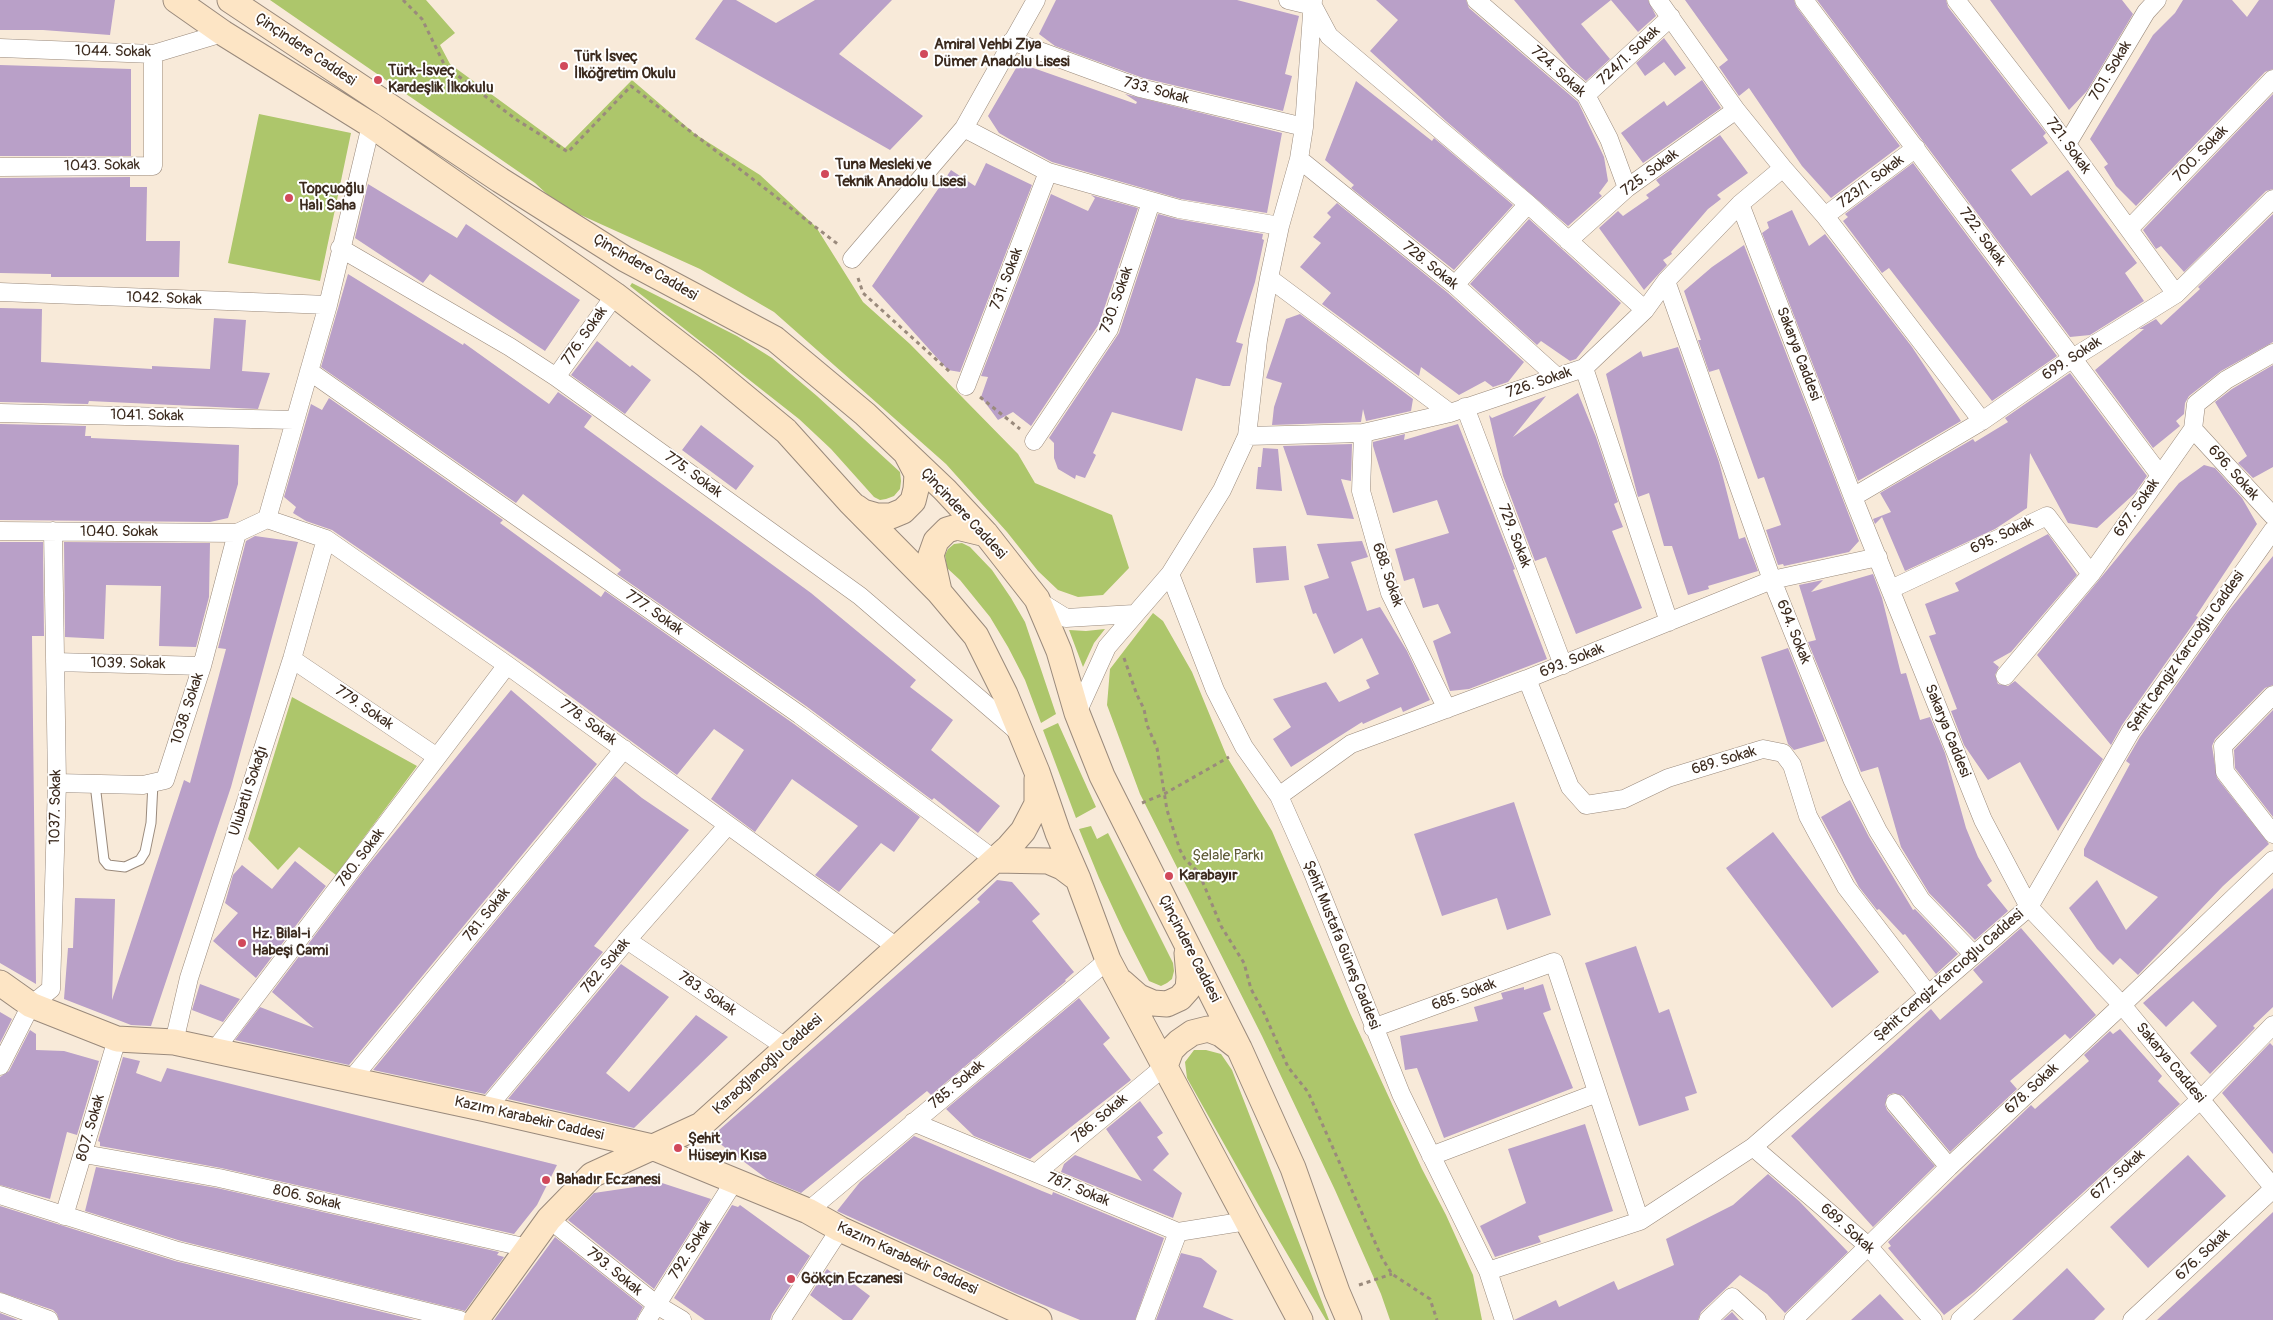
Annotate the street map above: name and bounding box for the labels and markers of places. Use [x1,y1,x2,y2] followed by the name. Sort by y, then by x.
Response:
[934,36,1070,71] place label: Amiral Vehbi Ziya Dümer Anadolu Lisesi
[574,48,676,83] place label: Türk İsveç İlköğretim Okulu
[918,48,930,60] marker: Amiral Vehbi Ziya Dümer Anadolu Lisesi
[558,60,570,72] marker: Türk İsveç İlköğretim Okulu
[388,62,493,97] place label: Türk-İsveç Kardeşlik İlkokulu
[372,74,384,86] marker: Türk-İsveç Kardeşlik İlkokulu
[835,156,966,191] place label: Tuna Mesleki ve Teknik Anadolu Lisesi
[819,168,831,180] marker: Tuna Mesleki ve Teknik Anadolu Lisesi
[299,180,364,215] place label: Topçuoğlu Halı Saha
[283,192,295,204] marker: Topçuoğlu Halı Saha
[1179,867,1237,885] place label: Karabayır
[1163,870,1175,882] marker: Karabayır
[252,925,328,960] place label: Hz. Bilal-i Habeşi Cami
[236,937,248,949] marker: Hz. Bilal-i Habeşi Cami
[688,1130,767,1165] place label: Şehit Hüseyin Kısa
[672,1142,684,1154] marker: Şehit Hüseyin Kısa
[556,1171,660,1189] place label: Bahadır Eczanesi
[540,1174,552,1186] marker: Bahadır Eczanesi
[801,1270,902,1288] place label: Gökçin Eczanesi
[785,1273,797,1285] marker: Gökçin Eczanesi

